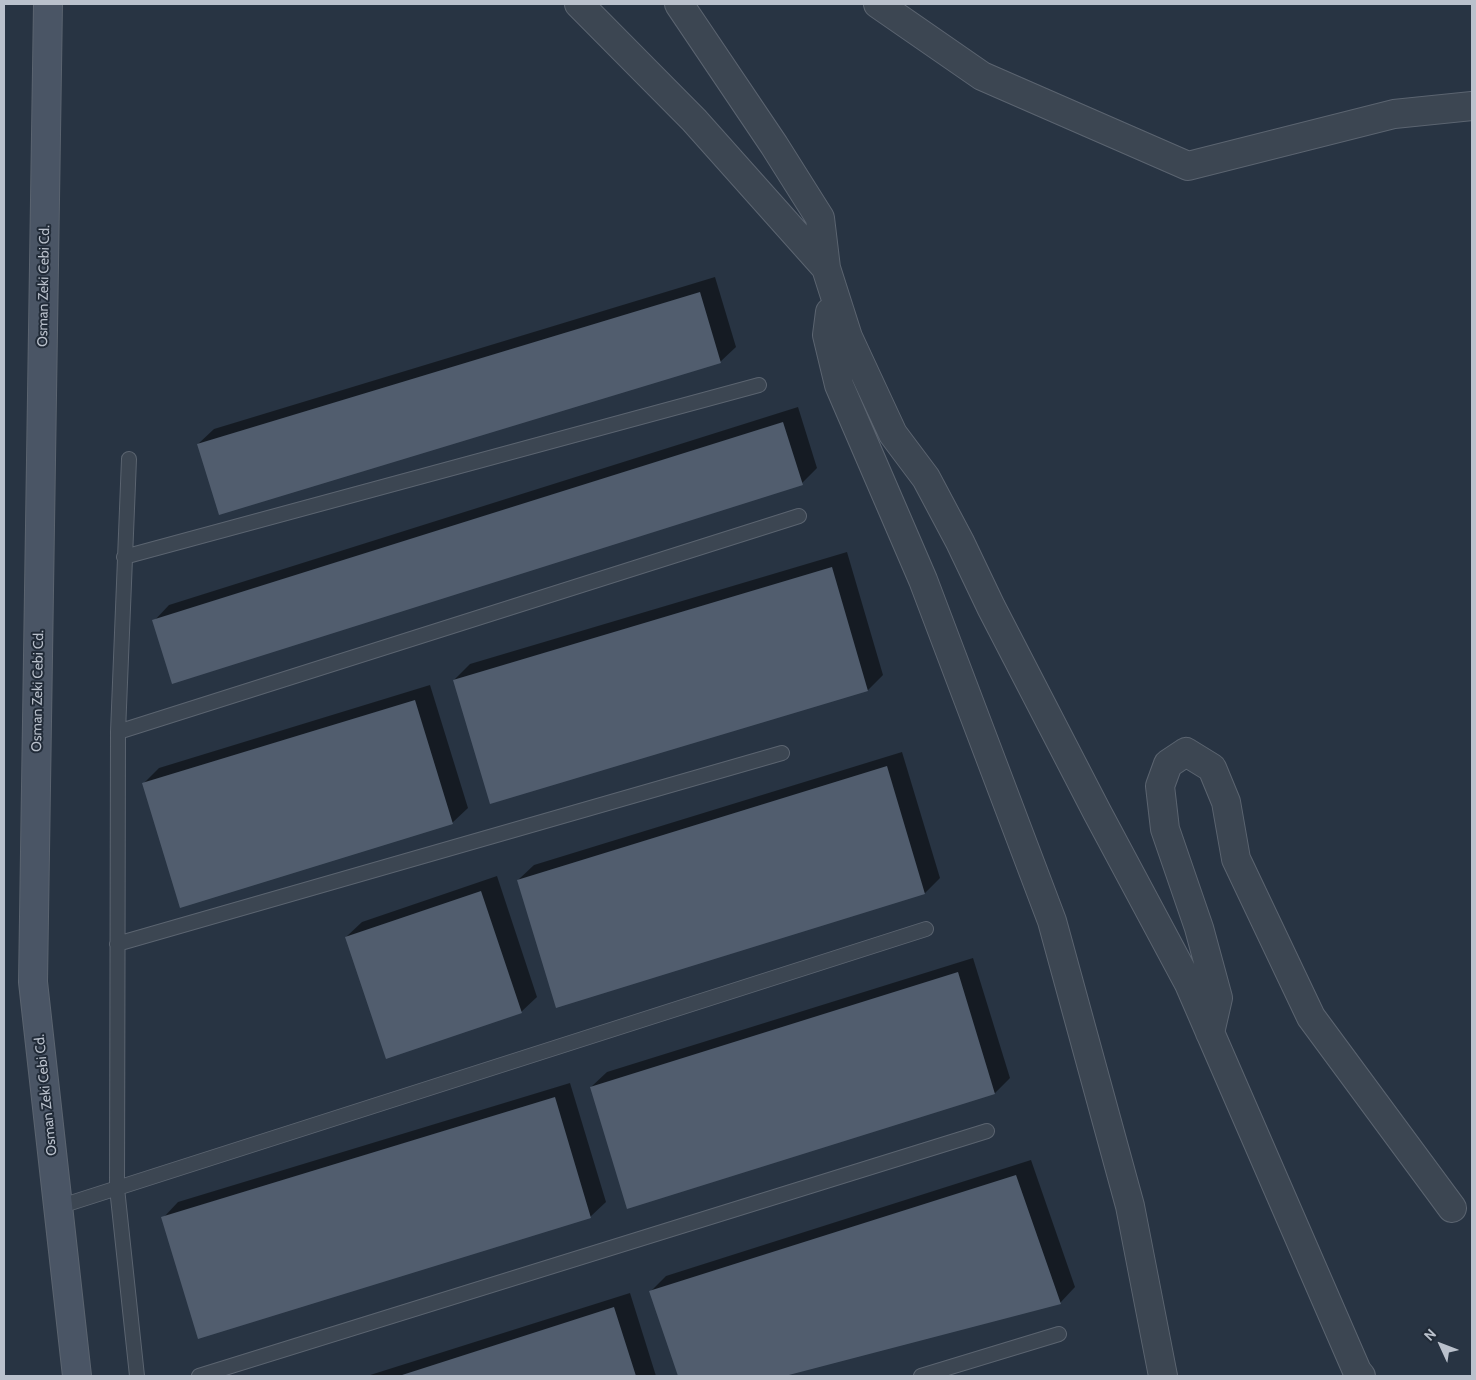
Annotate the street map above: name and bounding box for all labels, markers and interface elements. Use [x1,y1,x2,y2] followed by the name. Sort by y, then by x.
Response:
[35,225,53,347] street label: Osman Zeki Cebi Cd.
[29,630,47,752] street label: Osman Zeki Cebi Cd.
[31,1034,61,1156] street label: Osman Zeki Cebi Cd.
[1416,1320,1466,1370] north arrow
[1420,1325,1440,1345] text: N

